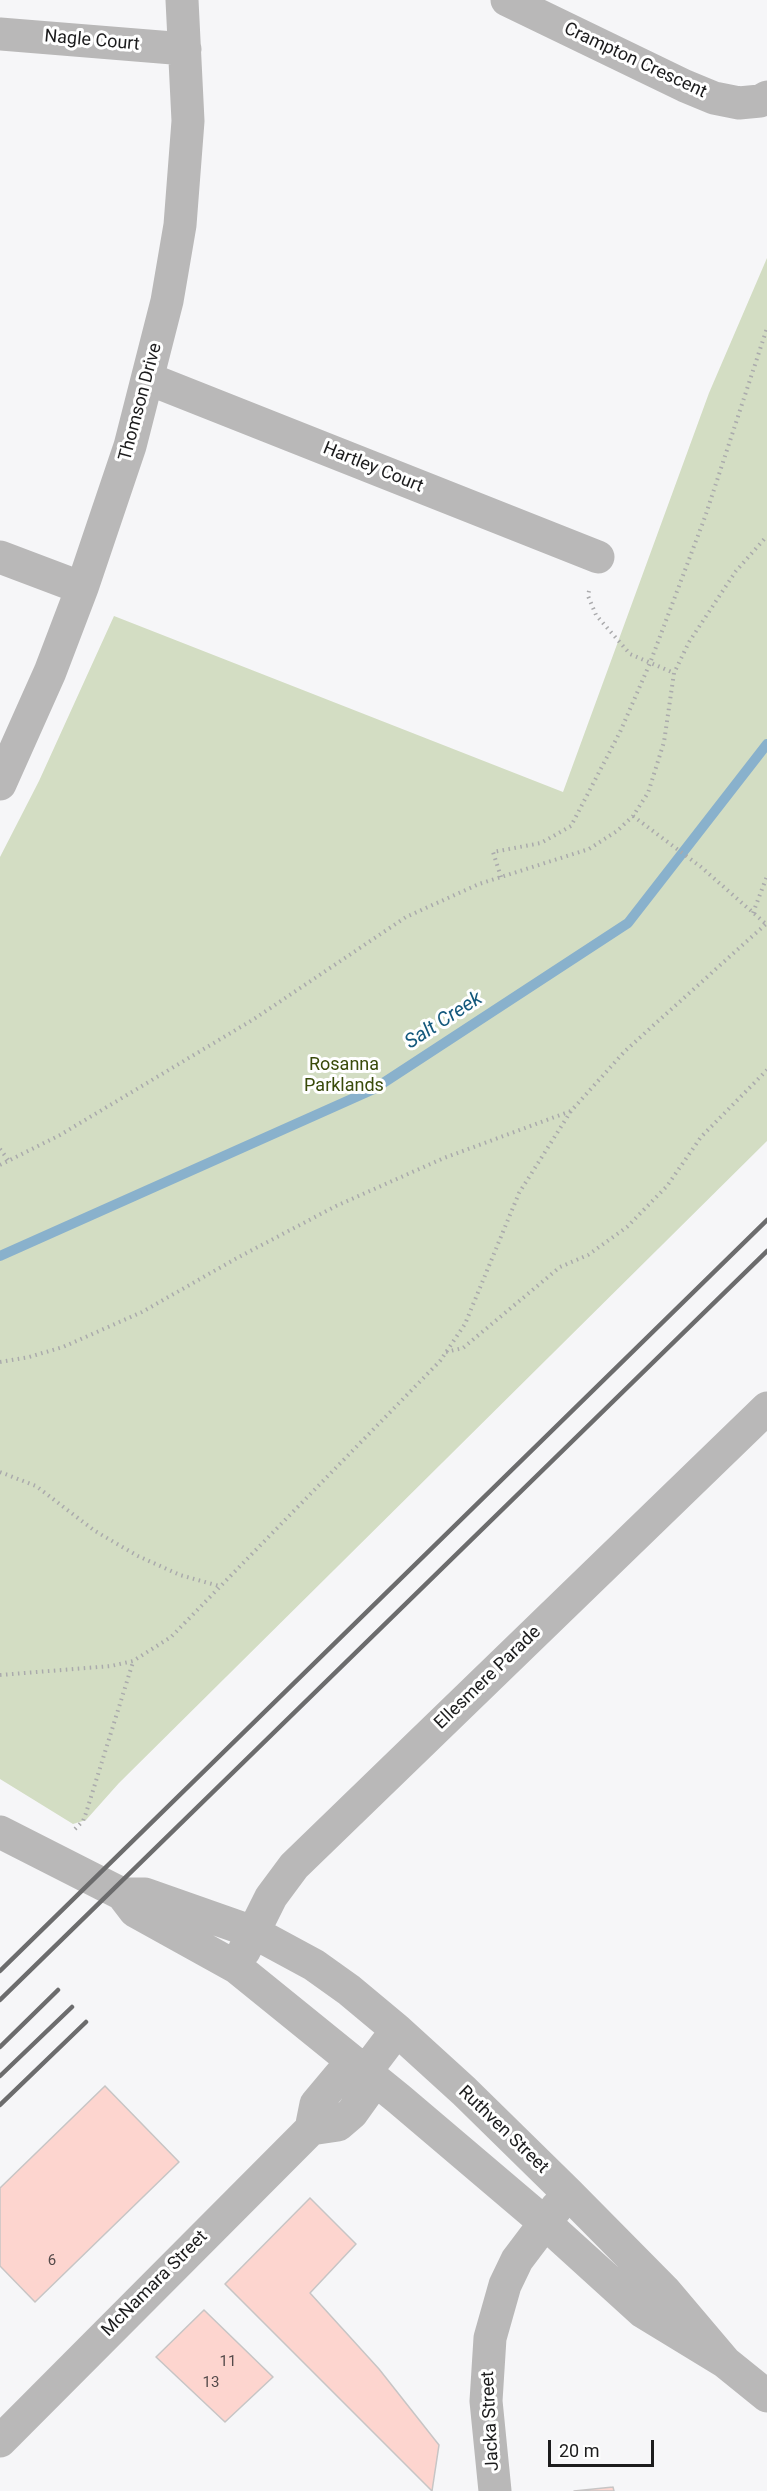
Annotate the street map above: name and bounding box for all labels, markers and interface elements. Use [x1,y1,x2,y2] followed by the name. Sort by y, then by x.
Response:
[560,18,710,104] street label: Crampton Crescent
[44,26,140,56] street label: Nagle Court
[115,341,167,463] street label: Thomson Drive
[320,438,426,498] street label: Hartley Court
[401,987,487,1055] water label: Salt Creek
[304,1054,384,1096] park label: Rosanna Parklands
[430,1622,546,1734] street label: Ellesmere Parade
[453,2082,553,2178] street label: Ruthven Street
[98,2227,212,2341] street label: McNamara Street
[48,2252,56,2270] house number: 6
[220,2353,236,2371] house number: 11
[478,2370,504,2472] street label: Jacka Street
[203,2374,219,2392] house number: 13
[551,2428,658,2466] scale bar
[559,2440,599,2461] text: 20 m

